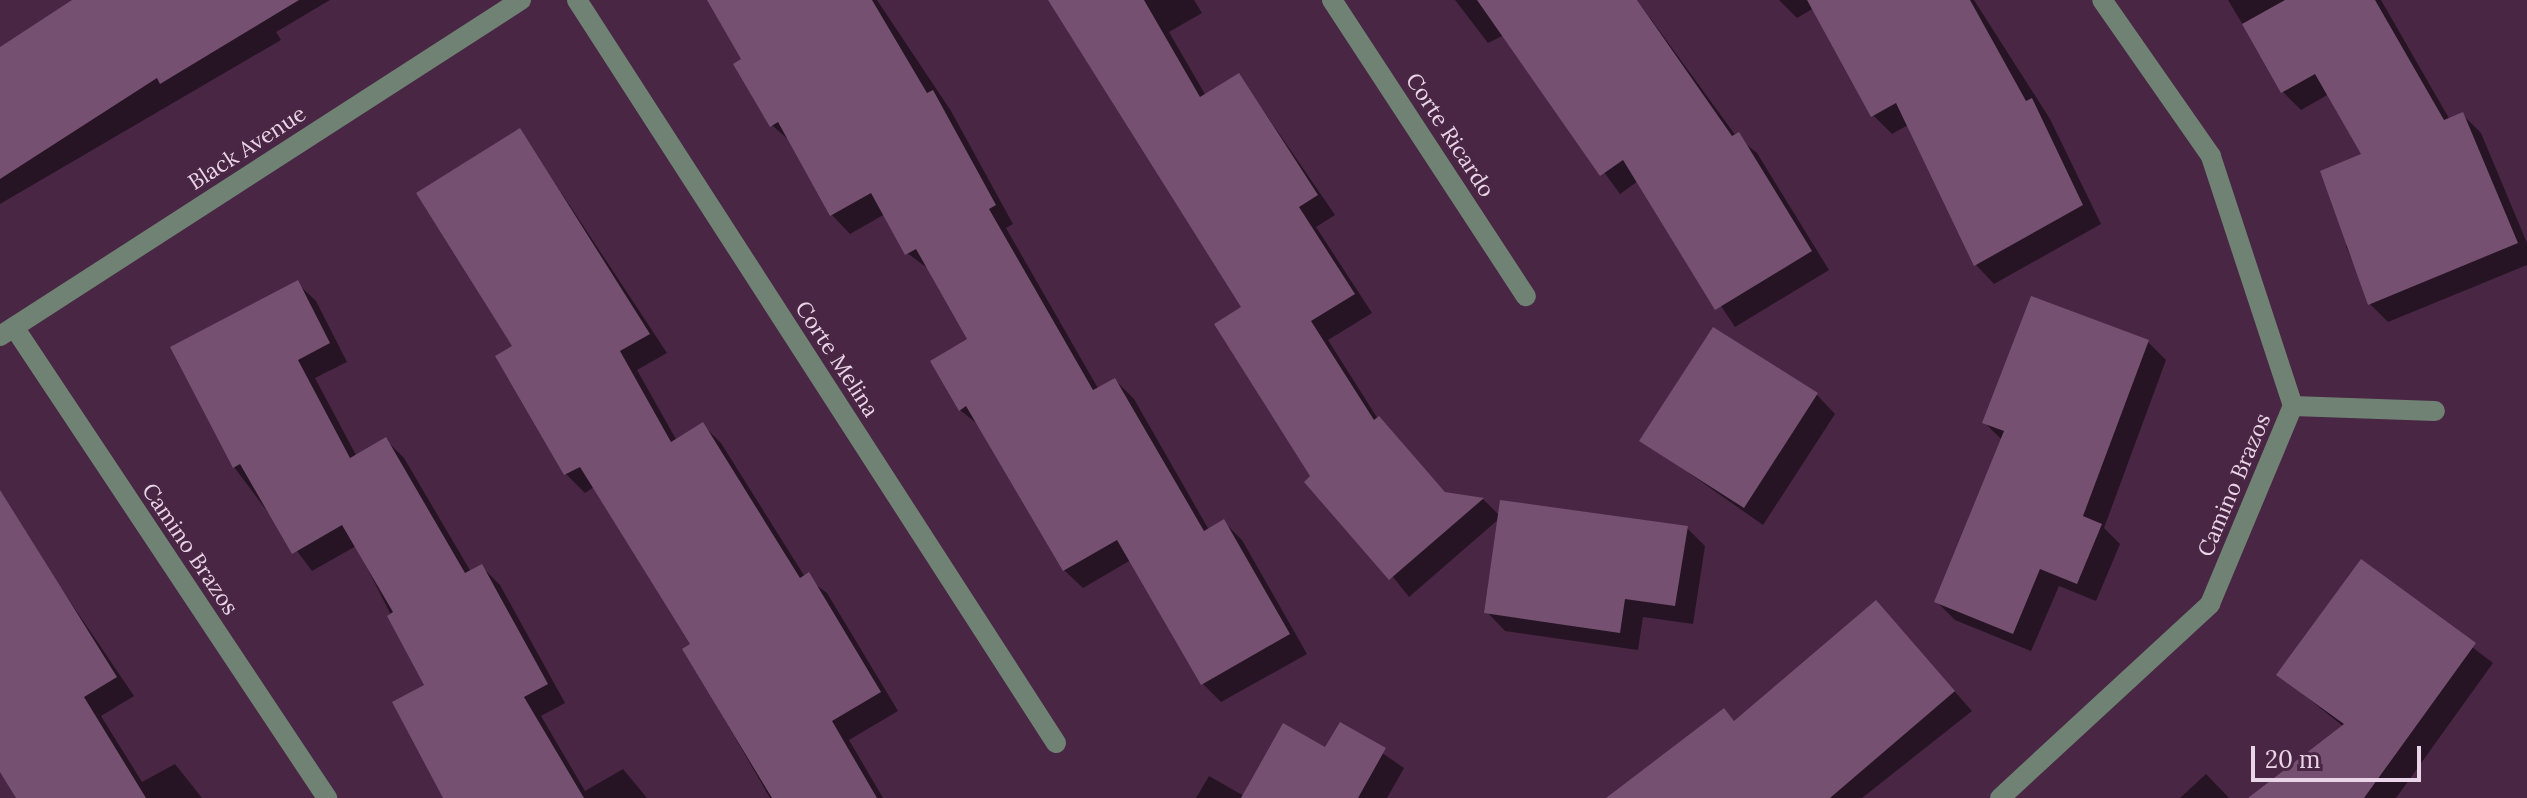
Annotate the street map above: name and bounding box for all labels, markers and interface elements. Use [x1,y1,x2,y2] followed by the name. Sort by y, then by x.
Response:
[1400,68,1500,202] street label: Corte Ricardo
[183,100,311,196] street label: Black Avenue
[790,296,884,422] street label: Corte Melina
[2192,409,2276,561] street label: Camino Brazos
[136,478,244,620] street label: Camino Brazos
[2255,730,2425,780] scale bar
[2265,744,2321,775] text: 20 m

